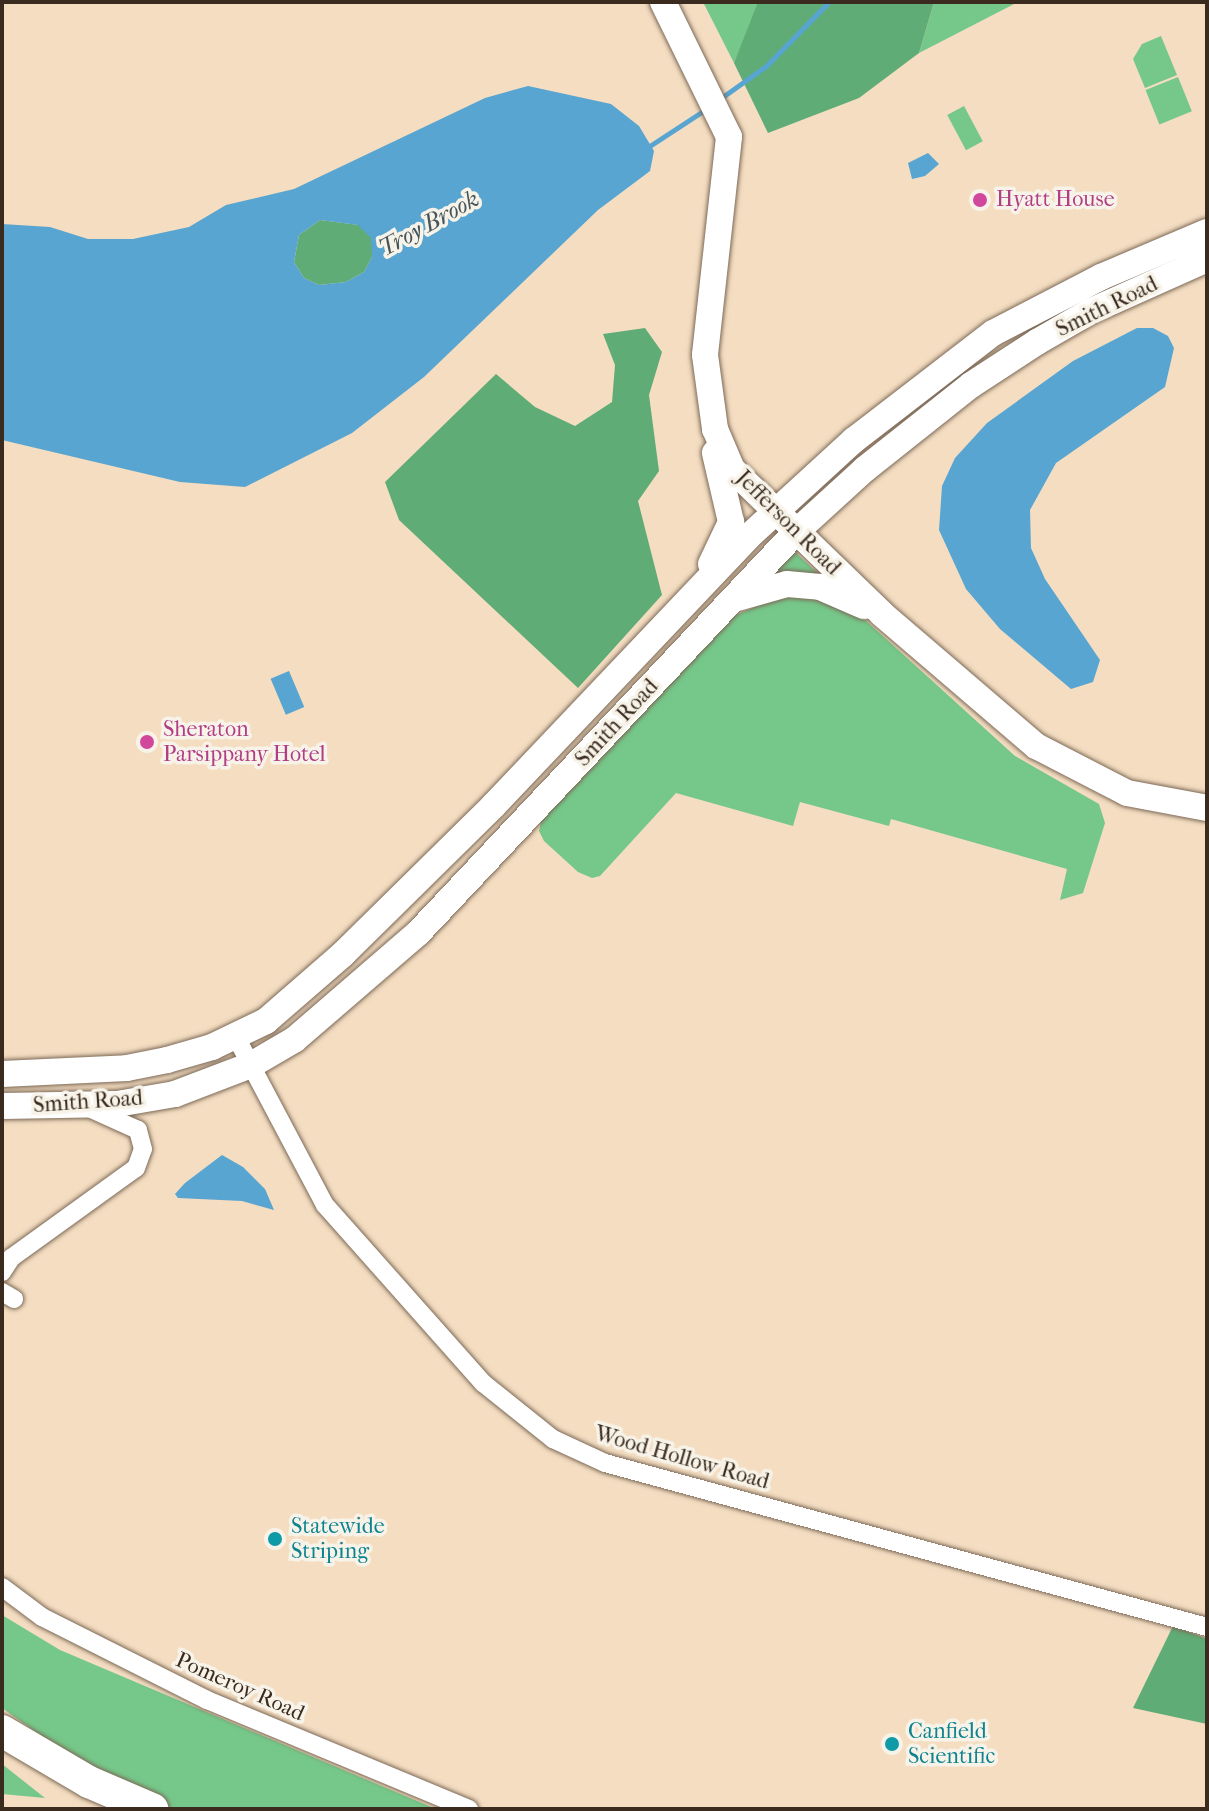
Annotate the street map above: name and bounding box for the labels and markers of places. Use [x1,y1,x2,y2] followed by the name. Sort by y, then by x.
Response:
[996,187,1115,213] place label: Hyatt House
[971,191,989,209] marker: Hyatt House
[163,716,326,768] place label: Sheraton Parsippany Hotel
[138,733,156,751] marker: Sheraton Parsippany Hotel
[291,1513,385,1564] place label: Statewide Striping
[266,1530,284,1548] marker: Statewide Striping
[908,1718,995,1770] place label: Canfield Scientific
[883,1735,901,1753] marker: Canfield Scientific

